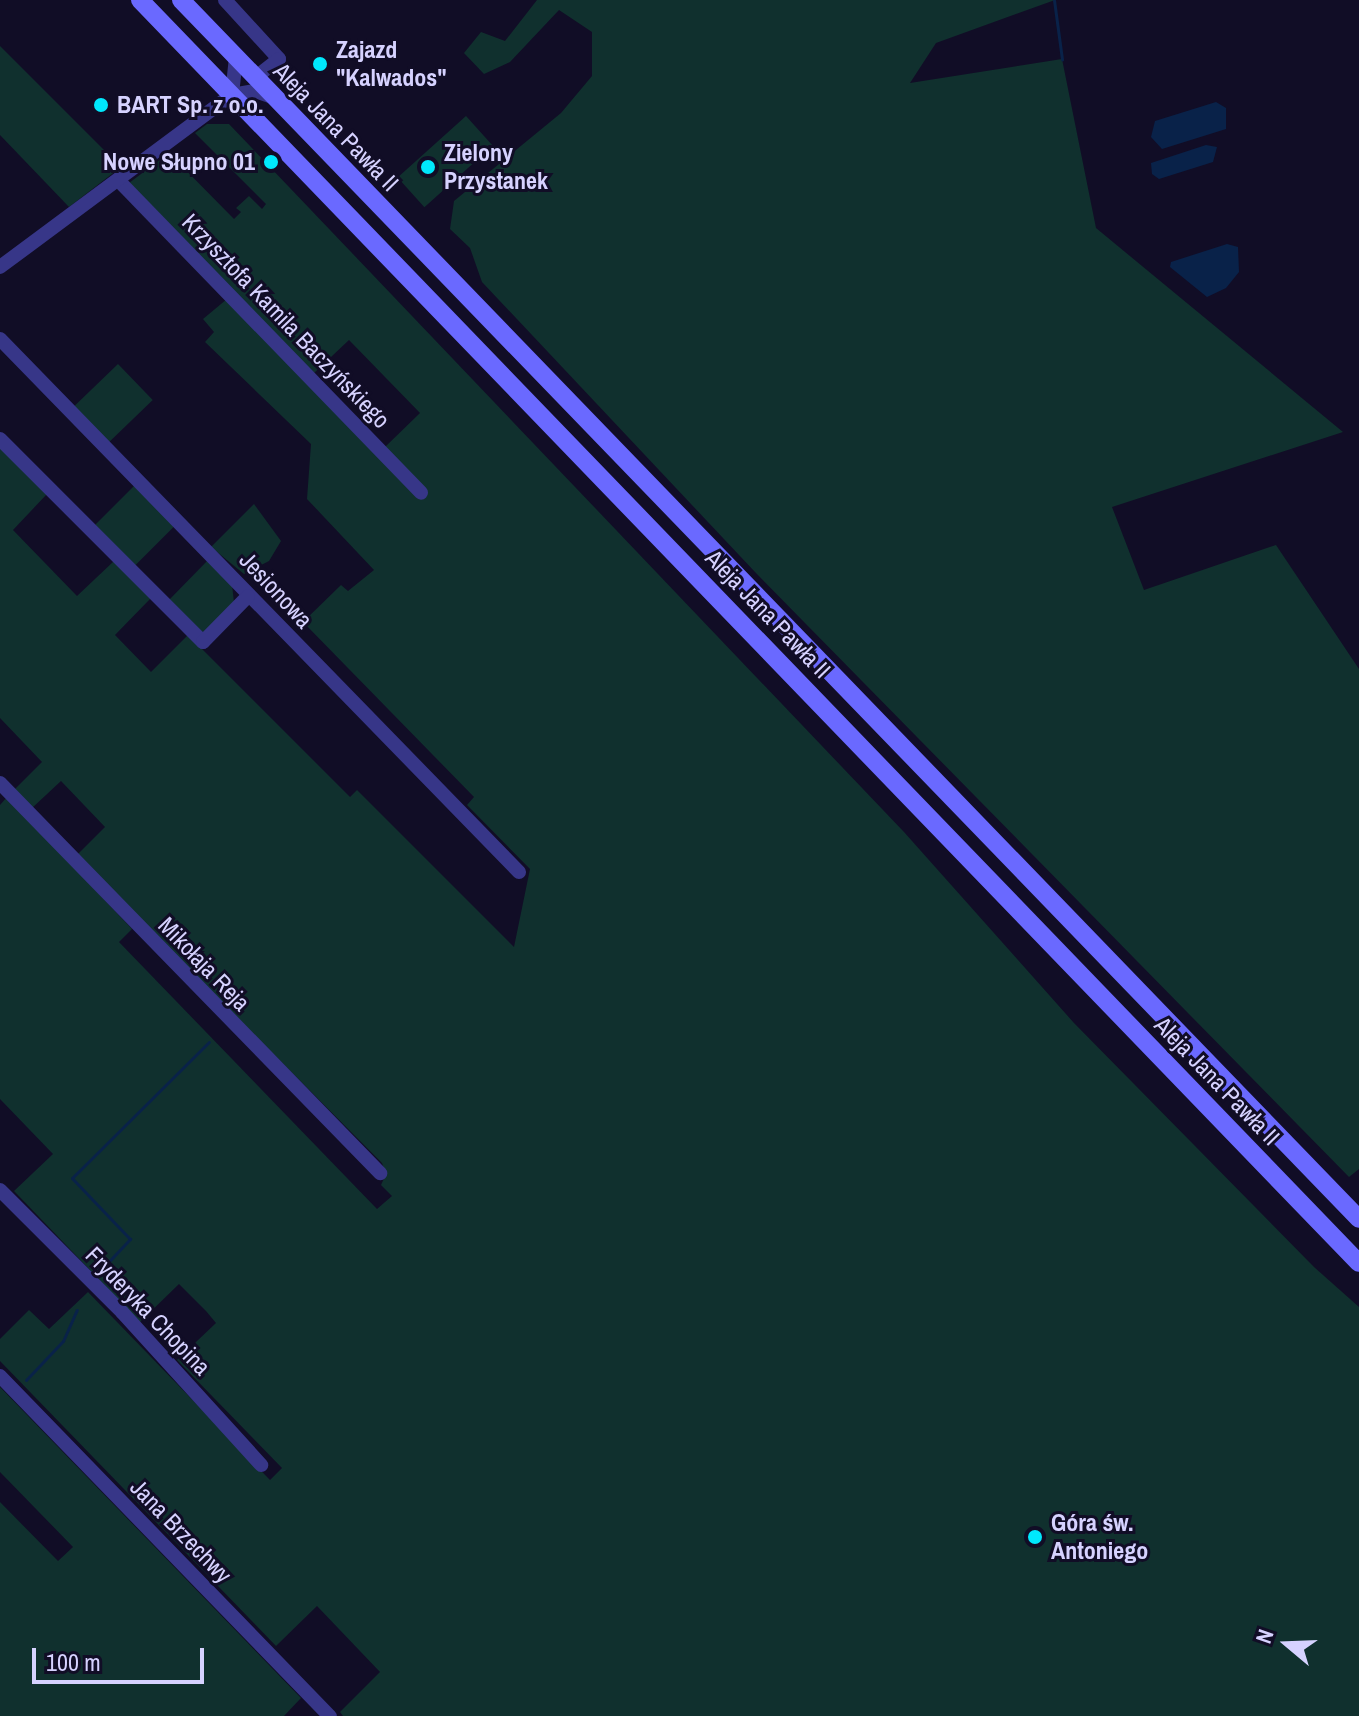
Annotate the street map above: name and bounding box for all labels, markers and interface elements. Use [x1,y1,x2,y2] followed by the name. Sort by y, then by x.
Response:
[336,36,447,92] place label: Zajazd "Kalwados"
[311,55,329,73] marker: Zajazd "Kalwados"
[268,57,404,197] street label: Aleja Jana Pawła II
[117,91,264,119] place label: BART Sp. z o.o.
[92,96,110,114] marker: BART Sp. z o.o.
[444,139,548,195] place label: Zielony Przystanek
[103,148,255,176] place label: Nowe Słupno 01
[262,153,280,171] marker: Nowe Słupno 01
[419,158,437,176] marker: Zielony Przystanek
[176,208,396,434] street label: Krzysztofa Kamila Baczyńskiego
[700,544,836,684] street label: Aleja Jana Pawła II
[233,546,319,634] street label: Jesionowa
[152,911,256,1017] street label: Mikołaja Reja
[1149,1011,1285,1151] street label: Aleja Jana Pawła II
[80,1241,216,1381] street label: Fryderyka Chopina
[124,1473,238,1589] street label: Jana Brzechwy
[1051,1509,1148,1565] place label: Góra św. Antoniego
[1026,1528,1044,1546] marker: Góra św. Antoniego
[1247,1604,1327,1684] north arrow
[1248,1625,1281,1647] text: N
[36,1632,208,1682] scale bar
[46,1646,101,1678] text: 100 m

